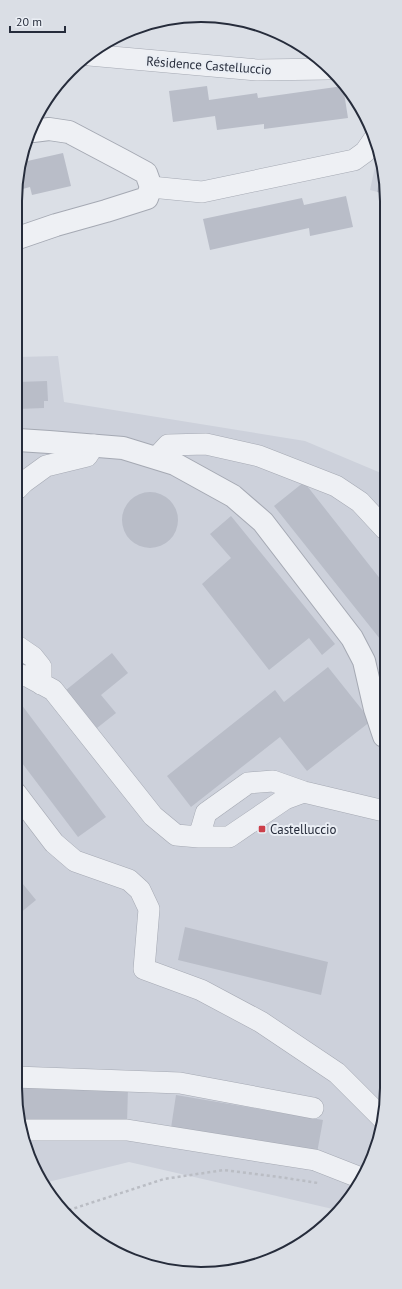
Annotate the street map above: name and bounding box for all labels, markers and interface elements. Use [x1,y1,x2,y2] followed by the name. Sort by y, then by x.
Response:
[10,8,65,34] scale bar
[16,14,42,29] text: 20 m
[146,53,272,78] street label: Résidence Castelluccio
[270,821,337,838] place label: Castelluccio
[257,824,267,834] marker: Castelluccio

